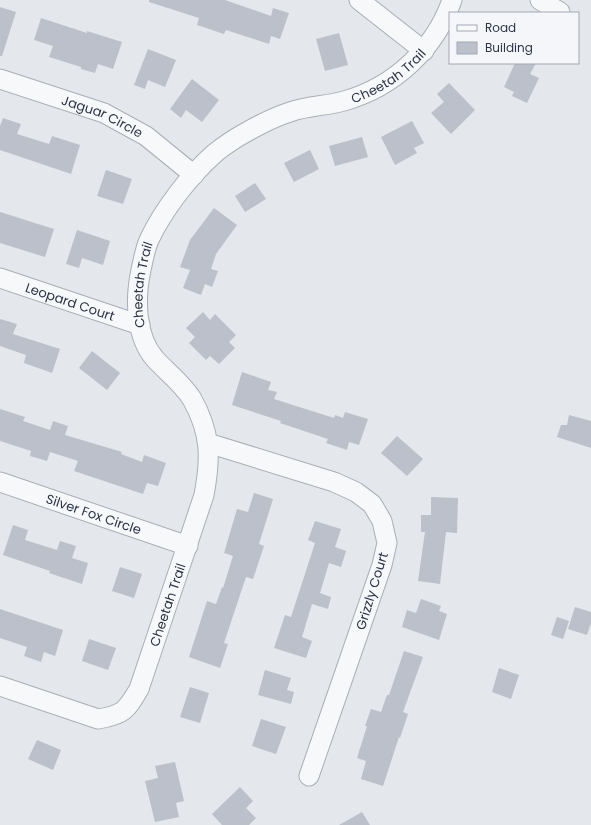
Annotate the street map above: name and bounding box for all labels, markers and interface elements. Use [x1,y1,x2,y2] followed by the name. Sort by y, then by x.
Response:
[449,12,579,64] legend
[485,19,516,36] text: Road
[485,39,533,56] text: Building
[348,44,430,108] street label: Cheetah Trail
[59,90,146,142] street label: Jaguar Circle
[128,239,157,329] street label: Cheetah Trail
[23,278,118,325] street label: Leopard Court
[43,489,144,539] street label: Silver Fox Circle
[351,550,393,632] street label: Grizzly Court
[144,560,190,649] street label: Cheetah Trail

